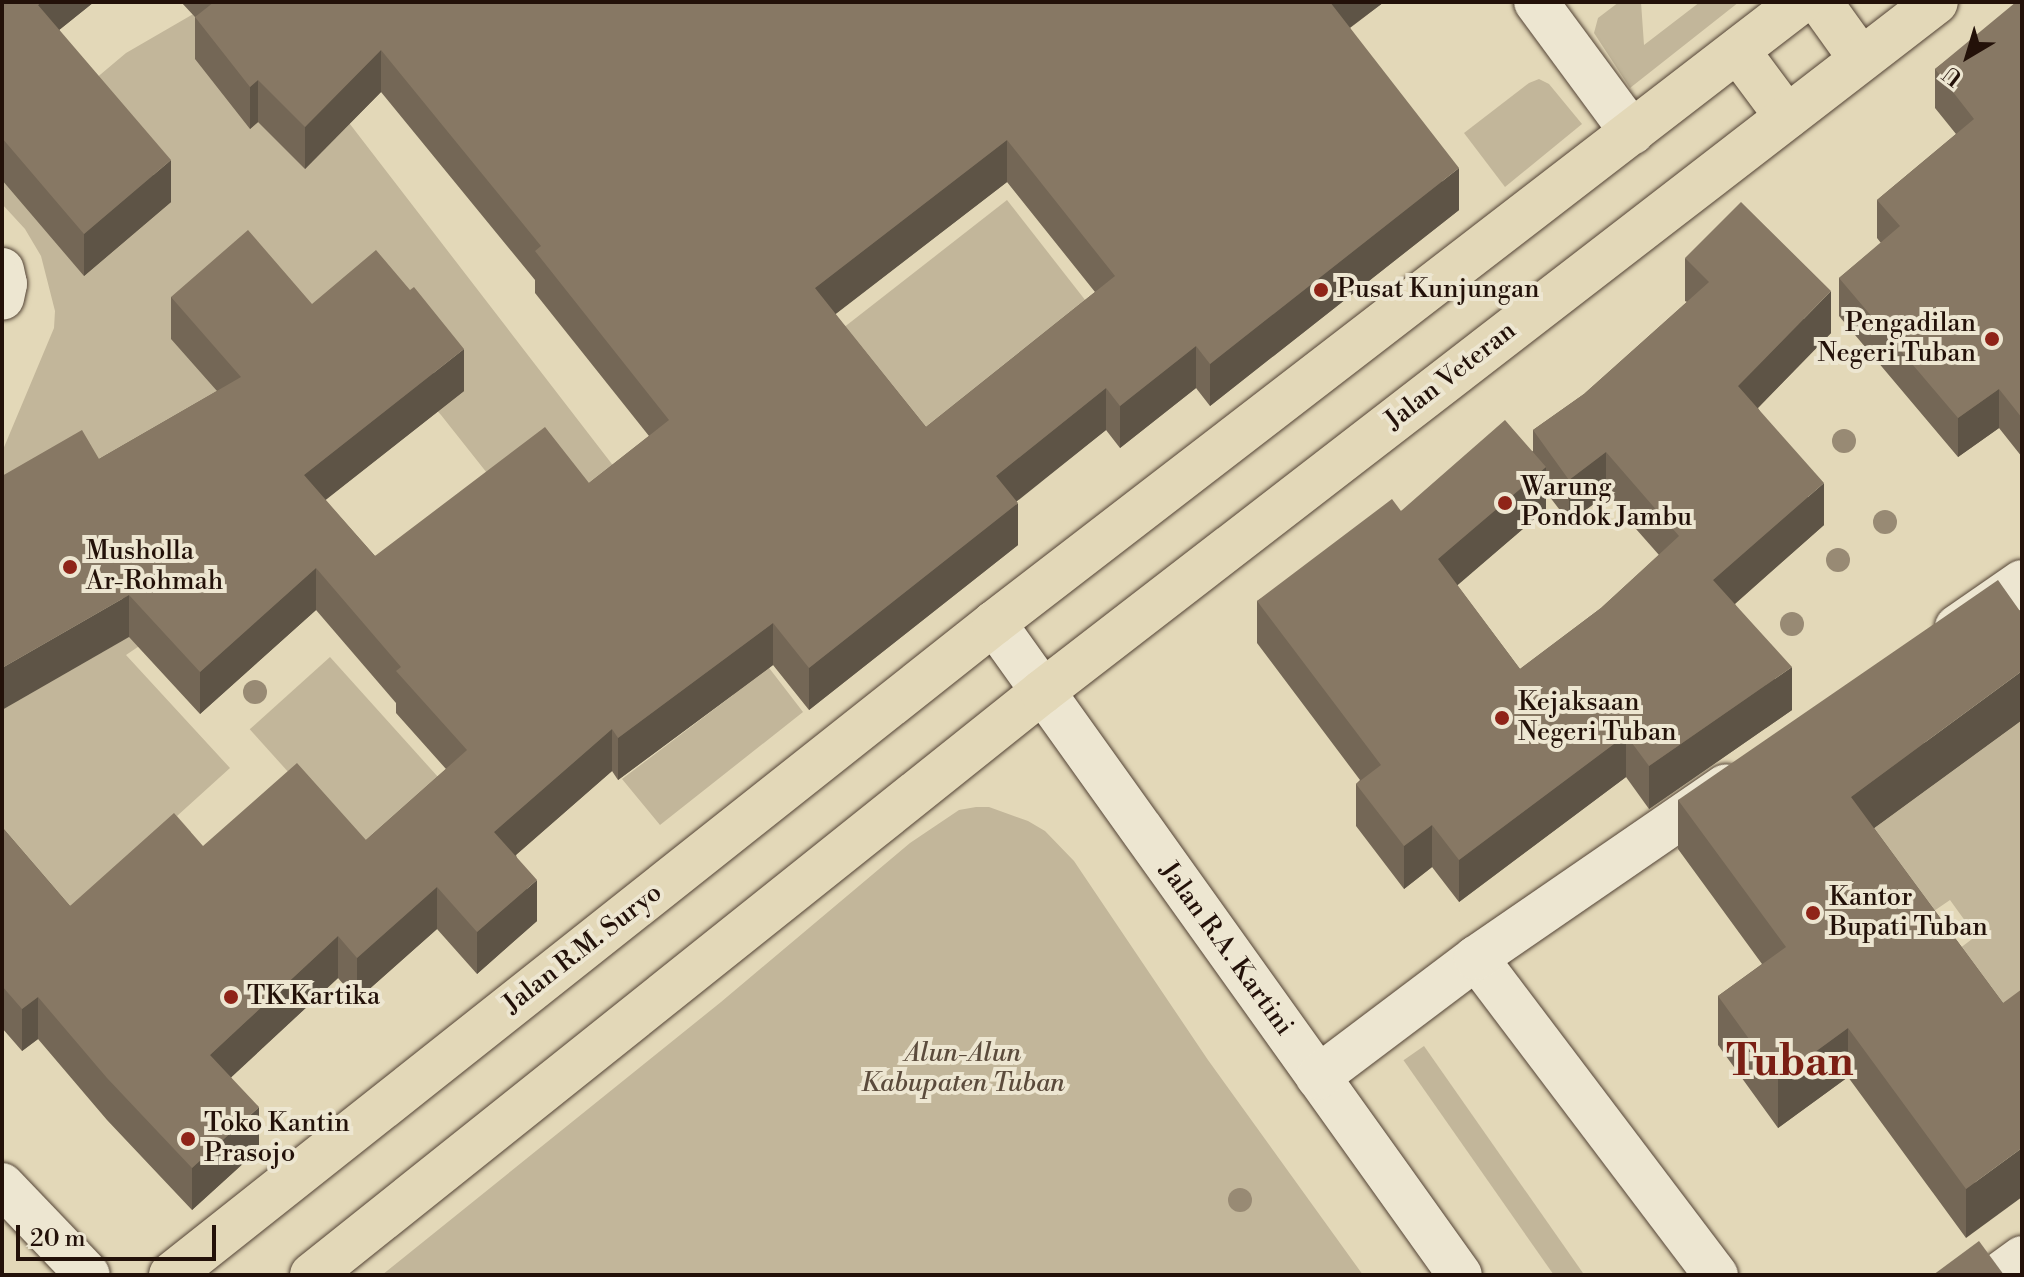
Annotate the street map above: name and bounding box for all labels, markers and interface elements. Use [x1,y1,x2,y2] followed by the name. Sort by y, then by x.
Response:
[1928,16,2008,96] north arrow
[1938,59,1968,91] text: U
[1337,274,1540,306] place label: Pusat Kunjungan
[1312,281,1330,299] marker: Pusat Kunjungan
[1817,308,1976,370] place label: Pengadilan Negeri Tuban
[1379,315,1523,437] street label: Jalan Veteran
[1983,330,2001,348] marker: Pengadilan Negeri Tuban
[1521,472,1692,534] place label: Warung Pondok Jambu
[1496,494,1514,512] marker: Warung Pondok Jambu
[86,536,223,598] place label: Musholla Ar-Rohmah
[61,558,79,576] marker: Musholla Ar-Rohmah
[1518,687,1677,748] place label: Kejaksaan Negeri Tuban
[1493,709,1511,727] marker: Kejaksaan Negeri Tuban
[1153,856,1299,1042] street label: Jalan R.A. Kartini
[498,877,668,1021] street label: Jalan R.M. Suryo
[1829,882,1988,944] place label: Kantor Bupati Tuban
[1804,904,1822,922] marker: Kantor Bupati Tuban
[247,981,380,1013] place label: TK Kartika
[222,988,240,1006] marker: TK Kartika
[861,1038,1065,1100] park label: Alun-Alun Kabupaten Tuban
[1726,1038,1854,1088] district label: Tuban
[204,1108,350,1170] place label: Toko Kantin Prasojo
[179,1130,197,1148] marker: Toko Kantin Prasojo
[20,1209,220,1259] scale bar
[30,1224,86,1254] text: 20 m

